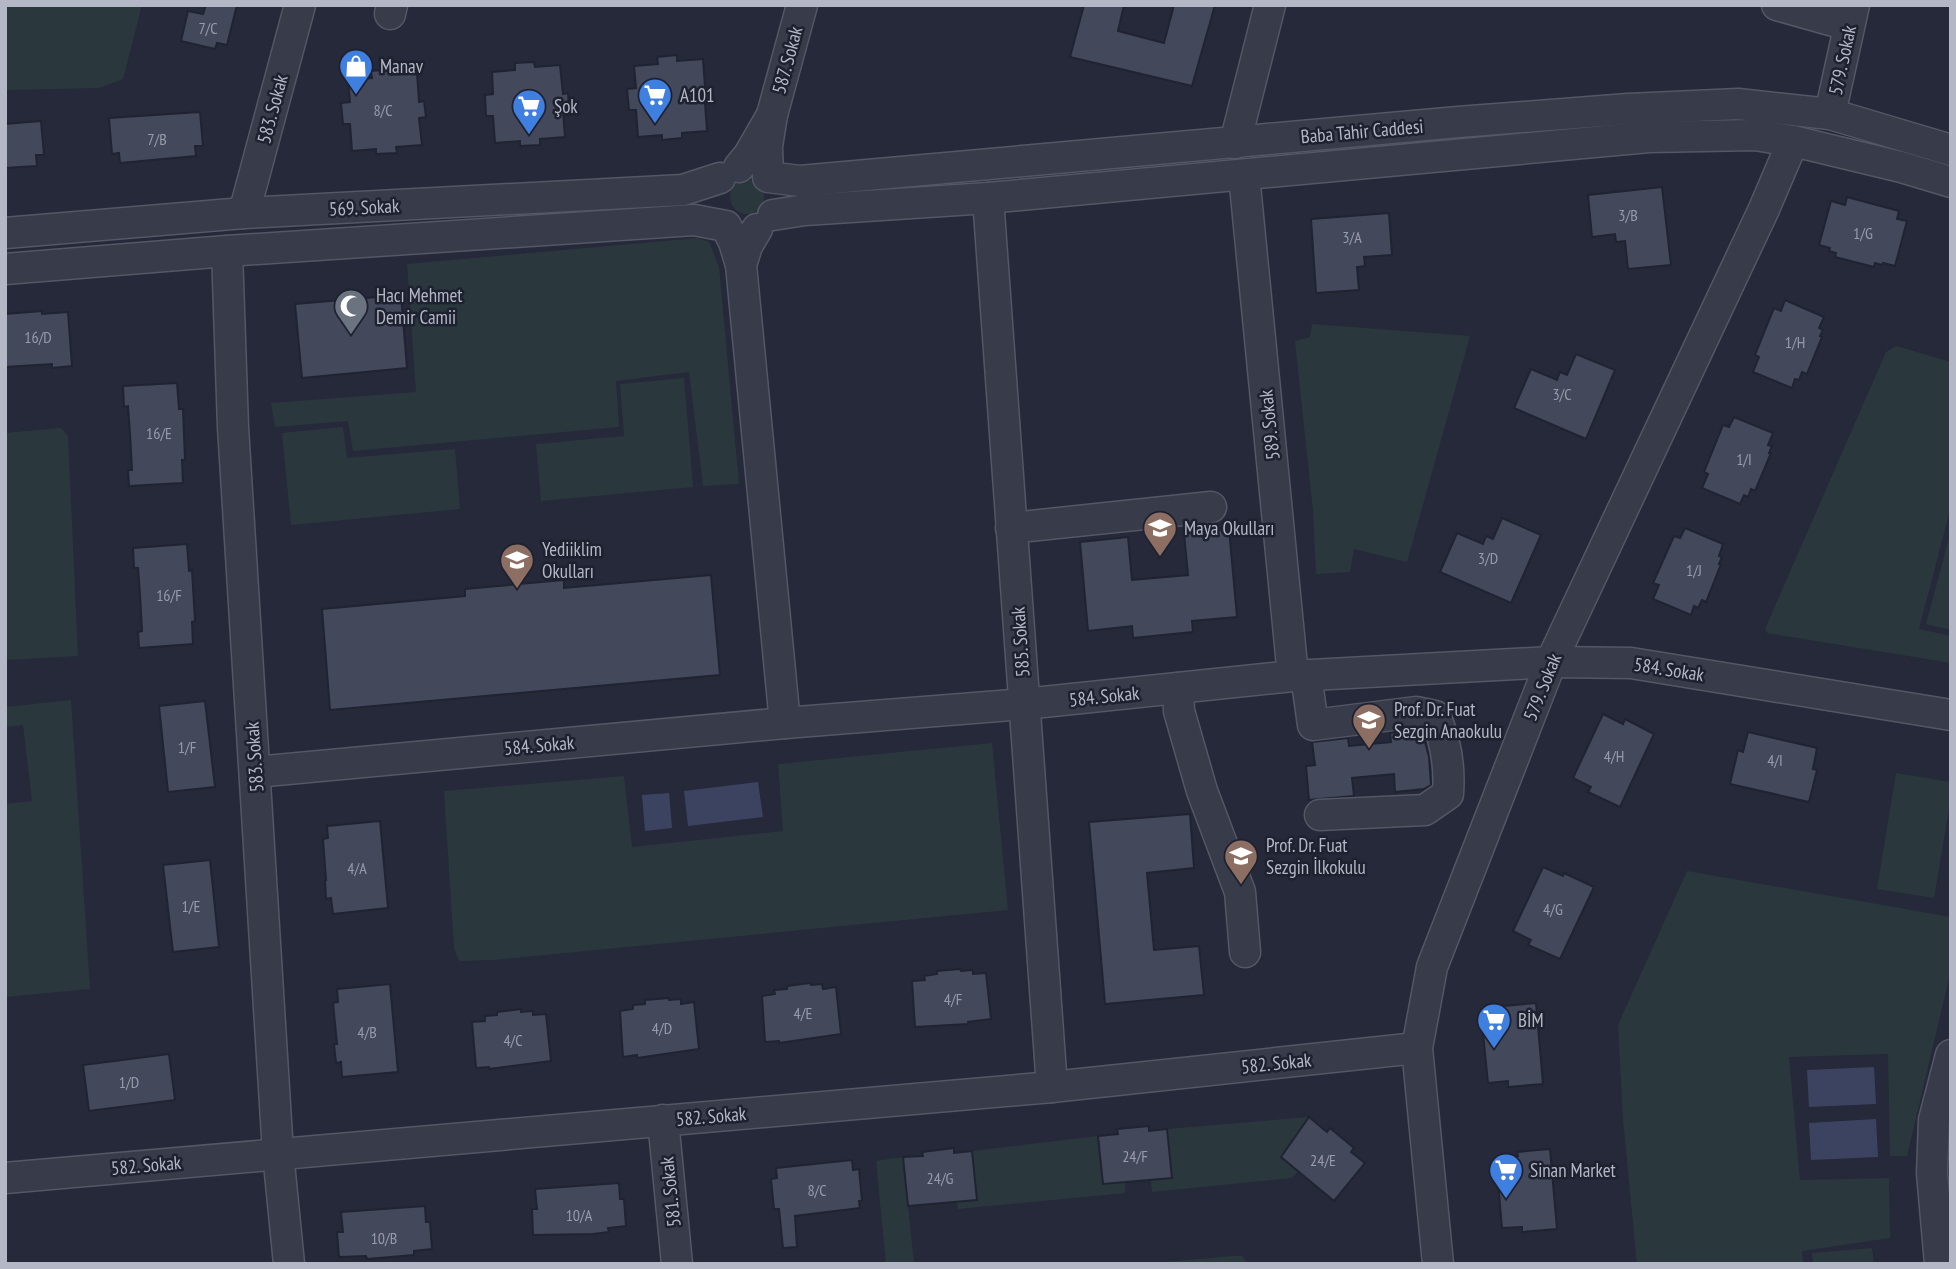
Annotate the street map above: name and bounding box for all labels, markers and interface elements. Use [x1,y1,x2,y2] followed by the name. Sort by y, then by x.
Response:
[198,18,218,38] house number: 7/C
[1823,22,1861,97] street label: 579. Sokak
[767,23,808,96] street label: 587. Sokak
[337,47,375,96] shop icon: Manav
[380,54,424,78] place label: Manav
[251,71,293,146] street label: 583. Sokak
[636,76,674,125] supermarket icon: A101
[680,83,715,107] place label: A101
[510,87,548,136] supermarket icon: Şok
[554,94,578,118] place label: Şok
[373,100,393,120] house number: 8/C
[1300,114,1424,148] street label: Baba Tahir Caddesi
[147,129,167,149] house number: 7/B
[328,193,400,221] street label: 569. Sokak
[1618,205,1638,225] house number: 3/B
[1853,223,1873,243] house number: 1/G
[1342,227,1362,247] house number: 3/A
[376,283,463,329] place label: Hacı Mehmet Demir Camii
[332,287,370,336] mosque icon: Hacı Mehmet Demir Camii
[24,327,52,347] house number: 16/D
[1785,332,1805,352] house number: 1/H
[1552,384,1572,404] house number: 3/C
[1253,388,1285,461] street label: 589. Sokak
[146,423,172,443] house number: 16/E
[1736,449,1752,469] house number: 1/I
[1141,509,1179,558] school or university icon: Maya Okulları
[1184,516,1274,540] place label: Maya Okulları
[542,537,602,583] place label: Yediiklim Okulları
[498,541,536,590] school or university icon: Yediiklim Okulları
[1478,548,1498,568] house number: 3/D
[1686,560,1702,580] house number: 1/J
[156,585,182,605] house number: 16/F
[1006,605,1034,678] street label: 585. Sokak
[1518,649,1567,724] street label: 579. Sokak
[1632,652,1706,686] street label: 584. Sokak
[1068,680,1141,712] street label: 584. Sokak
[1394,697,1502,743] place label: Prof. Dr. Fuat Sezgin Anaokulu
[1350,701,1388,750] school or university icon: Prof. Dr. Fuat Sezgin Anaokulu
[240,720,268,793] street label: 583. Sokak
[503,730,576,760] street label: 584. Sokak
[178,737,196,757] house number: 1/F
[1604,746,1624,766] house number: 4/H
[1767,750,1783,770] house number: 4/I
[1266,833,1366,879] place label: Prof. Dr. Fuat Sezgin İlkokulu
[1222,837,1260,886] school or university icon: Prof. Dr. Fuat Sezgin İlkokulu
[347,858,367,878] house number: 4/A
[182,896,201,916] house number: 1/E
[1543,899,1563,919] house number: 4/G
[944,989,962,1009] house number: 4/F
[1475,1001,1513,1050] supermarket icon: BİM
[794,1003,813,1023] house number: 4/E
[1518,1008,1543,1032] place label: BİM
[652,1018,672,1038] house number: 4/D
[357,1022,377,1042] house number: 4/B
[503,1030,523,1050] house number: 4/C
[1240,1047,1313,1079] street label: 582. Sokak
[119,1072,139,1092] house number: 1/D
[675,1101,748,1131] street label: 582. Sokak
[1122,1146,1148,1166] house number: 24/F
[110,1150,183,1180] street label: 582. Sokak
[1310,1150,1336,1170] house number: 24/E
[1487,1151,1525,1200] supermarket icon: Sinan Market
[654,1155,686,1228] street label: 581. Sokak
[1530,1158,1617,1182] place label: Sinan Market
[927,1168,954,1188] house number: 24/G
[807,1180,827,1200] house number: 8/C
[566,1205,593,1225] house number: 10/A
[371,1228,397,1248] house number: 10/B

